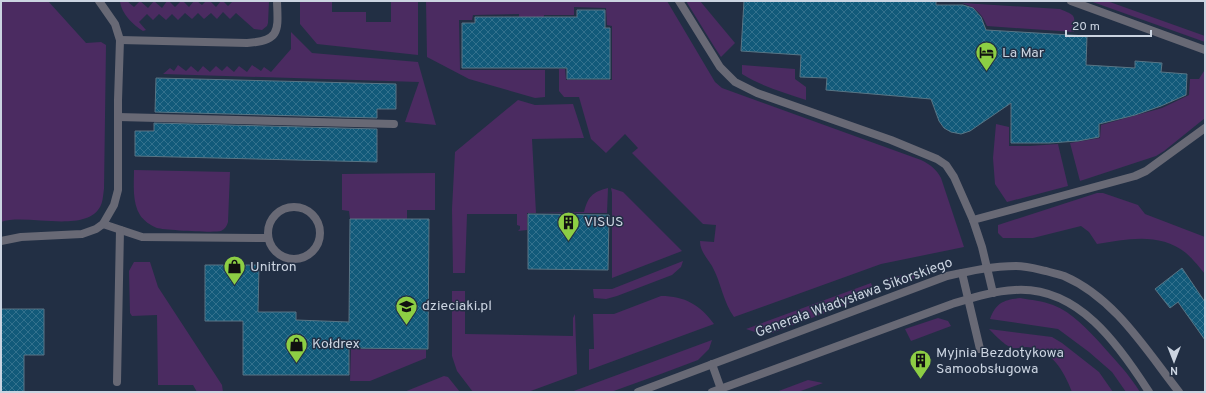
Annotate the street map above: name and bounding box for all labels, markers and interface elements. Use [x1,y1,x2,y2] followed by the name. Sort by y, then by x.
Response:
[1066,12,1151,38] scale bar
[1072,19,1100,35] text: 20 m
[974,40,1000,73] hotel icon: La Mar
[1002,45,1045,62] place label: La Mar
[555,209,581,242] building icon: VISUS
[584,214,624,231] place label: VISUS
[221,254,247,287] shop icon: Unitron
[753,254,955,342] street label: Generała Władysława Sikorskiego
[250,259,297,276] place label: Unitron
[393,293,419,326] school or university icon: dzieciaki.pl
[422,298,492,315] place label: dzieciaki.pl
[283,331,309,364] shop icon: Kołdrex
[312,336,360,353] place label: Kołdrex
[1154,341,1194,381] north arrow
[936,345,1064,378] place label: Myjnia Bezdotykowa Samoobsługowa
[908,348,934,381] building icon: Myjnia Bezdotykowa Samoobsługowa
[1170,363,1178,377] text: N

